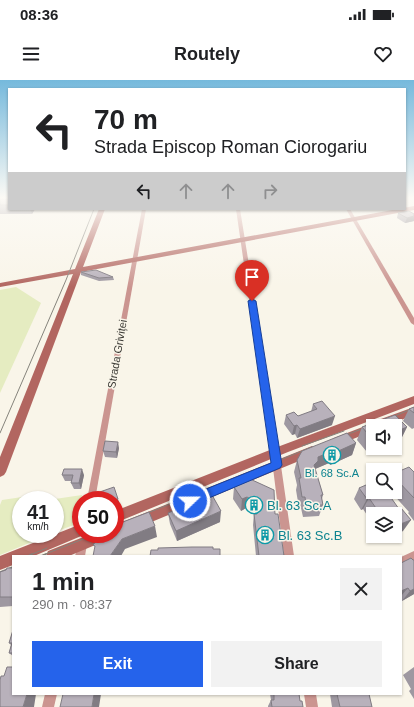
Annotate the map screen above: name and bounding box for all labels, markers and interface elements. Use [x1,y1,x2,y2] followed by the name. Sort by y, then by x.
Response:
[20,6,58,23] text: 08:36
[20,43,42,65] icon: menu
[372,43,394,65] icon: heart
[174,44,240,64] text: Routely
[28,104,80,156] icon: left
[94,104,158,135] text: 70 m
[94,137,367,157] text: Strada Episcop Roman Ciorogariu
[133,180,155,202] icon: left
[175,180,197,202] icon: ahead
[217,180,239,202] icon: ahead
[259,180,281,202] icon: right
[235,260,269,301] pin
[241,266,263,288] icon: arrive
[105,319,129,389] street label: Strada Griviței
[366,419,402,543] map controls
[366,419,402,455] button: sound
[322,445,342,465] building icon: Bl. 68 Sc.A
[366,463,402,499] button: search
[305,467,360,479] place label: Bl. 68 Sc.A
[169,480,211,522] position arrow
[72,491,124,543] speed limit sign: 50
[244,495,264,515] building icon: Bl. 63 Sc.A
[267,498,332,513] place label: Bl. 63 Sc.A
[27,501,49,523] text: 41
[366,507,402,543] button: layers
[27,521,49,532] text: km/h
[255,525,275,545] building icon: Bl. 63 Sc.B
[278,528,342,543] place label: Bl. 63 Sc.B
[32,568,95,595] text: 1 min
[340,568,382,610] button: close
[32,597,112,612] text: 290 m · 08:37
[32,641,203,687] button: Exit
[211,641,382,687] button: Share

